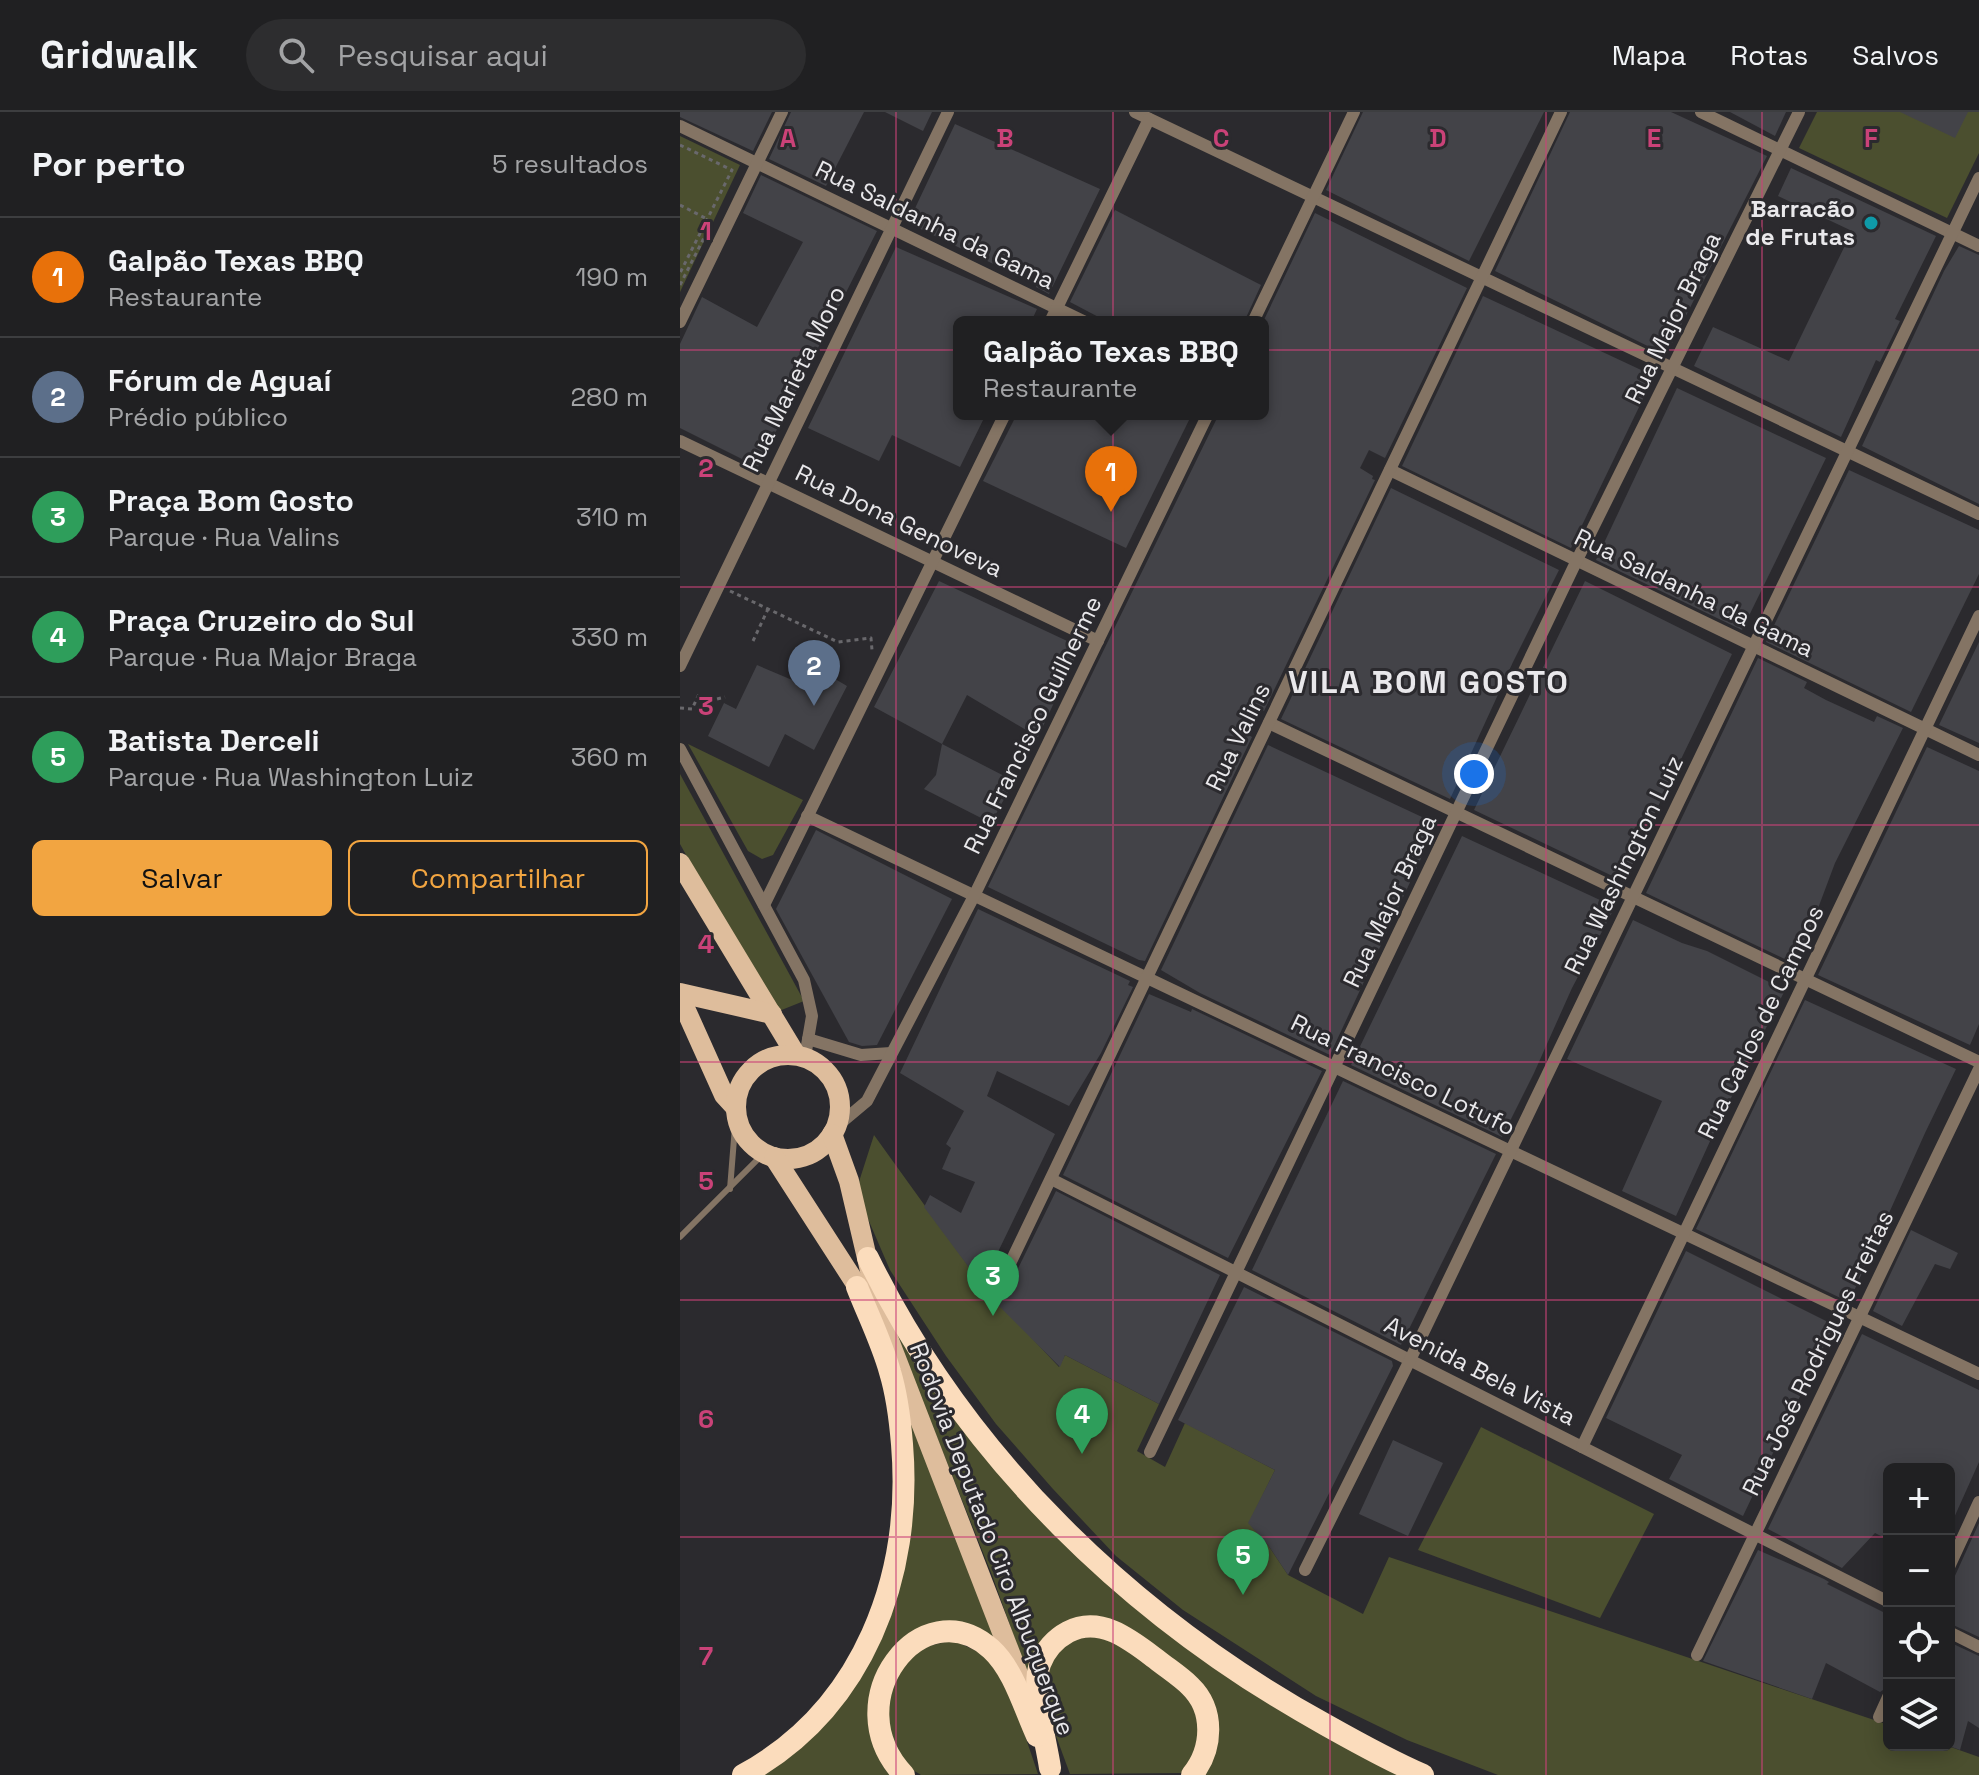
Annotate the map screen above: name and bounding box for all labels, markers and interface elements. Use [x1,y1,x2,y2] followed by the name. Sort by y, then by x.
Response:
[246,19,806,91] search box
[40,31,198,79] text: Gridwalk
[274,33,318,77] icon: search
[338,36,548,75] text: Pesquisar aqui
[1612,37,1686,73] text: Mapa
[1730,37,1808,73] text: Rotas
[1852,37,1939,73] text: Salvos
[780,121,797,155] text: A
[996,121,1014,155] text: B
[1213,121,1229,155] text: C
[1429,121,1447,155] text: D
[1647,121,1661,155] text: E
[1864,121,1878,155] text: F
[32,143,186,186] text: Por perto
[492,147,648,181] text: 5 resultados
[811,153,1060,296] street label: Rua Saldanha da Gama
[1745,193,1855,252] place label: Barracão de Frutas
[700,214,712,248] text: 1
[1862,214,1880,232] marker: Barracão de Frutas
[1618,227,1728,409] street label: Rua Major Braga
[108,241,364,280] text: Galpão Texas BBQ
[52,260,64,294] text: 1
[576,260,648,294] text: 190 m
[108,280,262,314] text: Restaurante
[735,281,852,477] street label: Rua Marieta Moro
[953,316,1269,420] popup
[983,332,1239,371] text: Galpão Texas BBQ
[108,361,332,400] text: Fórum de Aguaí
[983,371,1138,405] text: Restaurante
[50,380,66,414] text: 2
[570,380,648,414] text: 280 m
[108,400,288,434] text: Prédio público
[1085,446,1137,512] pin: 1
[698,451,714,485] text: 2
[790,457,1008,584] street label: Rua Dona Genoveva
[108,481,354,520] text: Praça Bom Gosto
[50,500,66,534] text: 3
[576,500,648,534] text: 310 m
[108,520,340,554] text: Parque · Rua Valins
[1570,521,1819,664] street label: Rua Saldanha da Gama
[957,591,1109,859] street label: Rua Francisco Guilherme
[108,601,415,640] text: Praça Cruzeiro do Sul
[50,620,66,654] text: 4
[571,620,648,654] text: 330 m
[108,640,417,674] text: Parque · Rua Major Braga
[788,640,840,706] pin: 2
[1288,662,1570,702] district label: VILA BOM GOSTO
[1198,678,1277,796] street label: Rua Valins
[698,689,714,723] text: 3
[108,721,319,760] text: Batista Derceli
[50,740,66,774] text: 5
[571,740,648,774] text: 360 m
[1557,750,1690,979] street label: Rua Washington Luiz
[1454,754,1494,794] your location
[108,760,474,794] text: Parque · Rua Washington Luiz
[1336,809,1443,992] street label: Rua Major Braga
[32,840,332,916] button: Salvar
[348,840,648,916] button: Compartilhar
[1690,900,1831,1144] street label: Rua Carlos de Campos
[698,927,714,961] text: 4
[1286,1007,1521,1142] street label: Rua Francisco Lotufo
[698,1164,714,1198] text: 5
[1735,1205,1900,1501] street label: Rua José Rodrigues Freitas
[967,1250,1019,1316] pin: 3
[1379,1309,1581,1432] street label: Avenida Bela Vista
[903,1338,1082,1740] street label: Rodovia Deputado Ciro Albuquerque
[1056,1388,1108,1454] pin: 4
[698,1402,714,1436] text: 6
[1883,1463,1955,1751] map controls
[1883,1463,1955,1535] button: +
[1217,1529,1269,1595] pin: 5
[1883,1535,1955,1607] button: −
[1883,1607,1955,1679] button: locate
[699,1639,713,1673] text: 7
[1883,1679,1955,1751] button: layers

